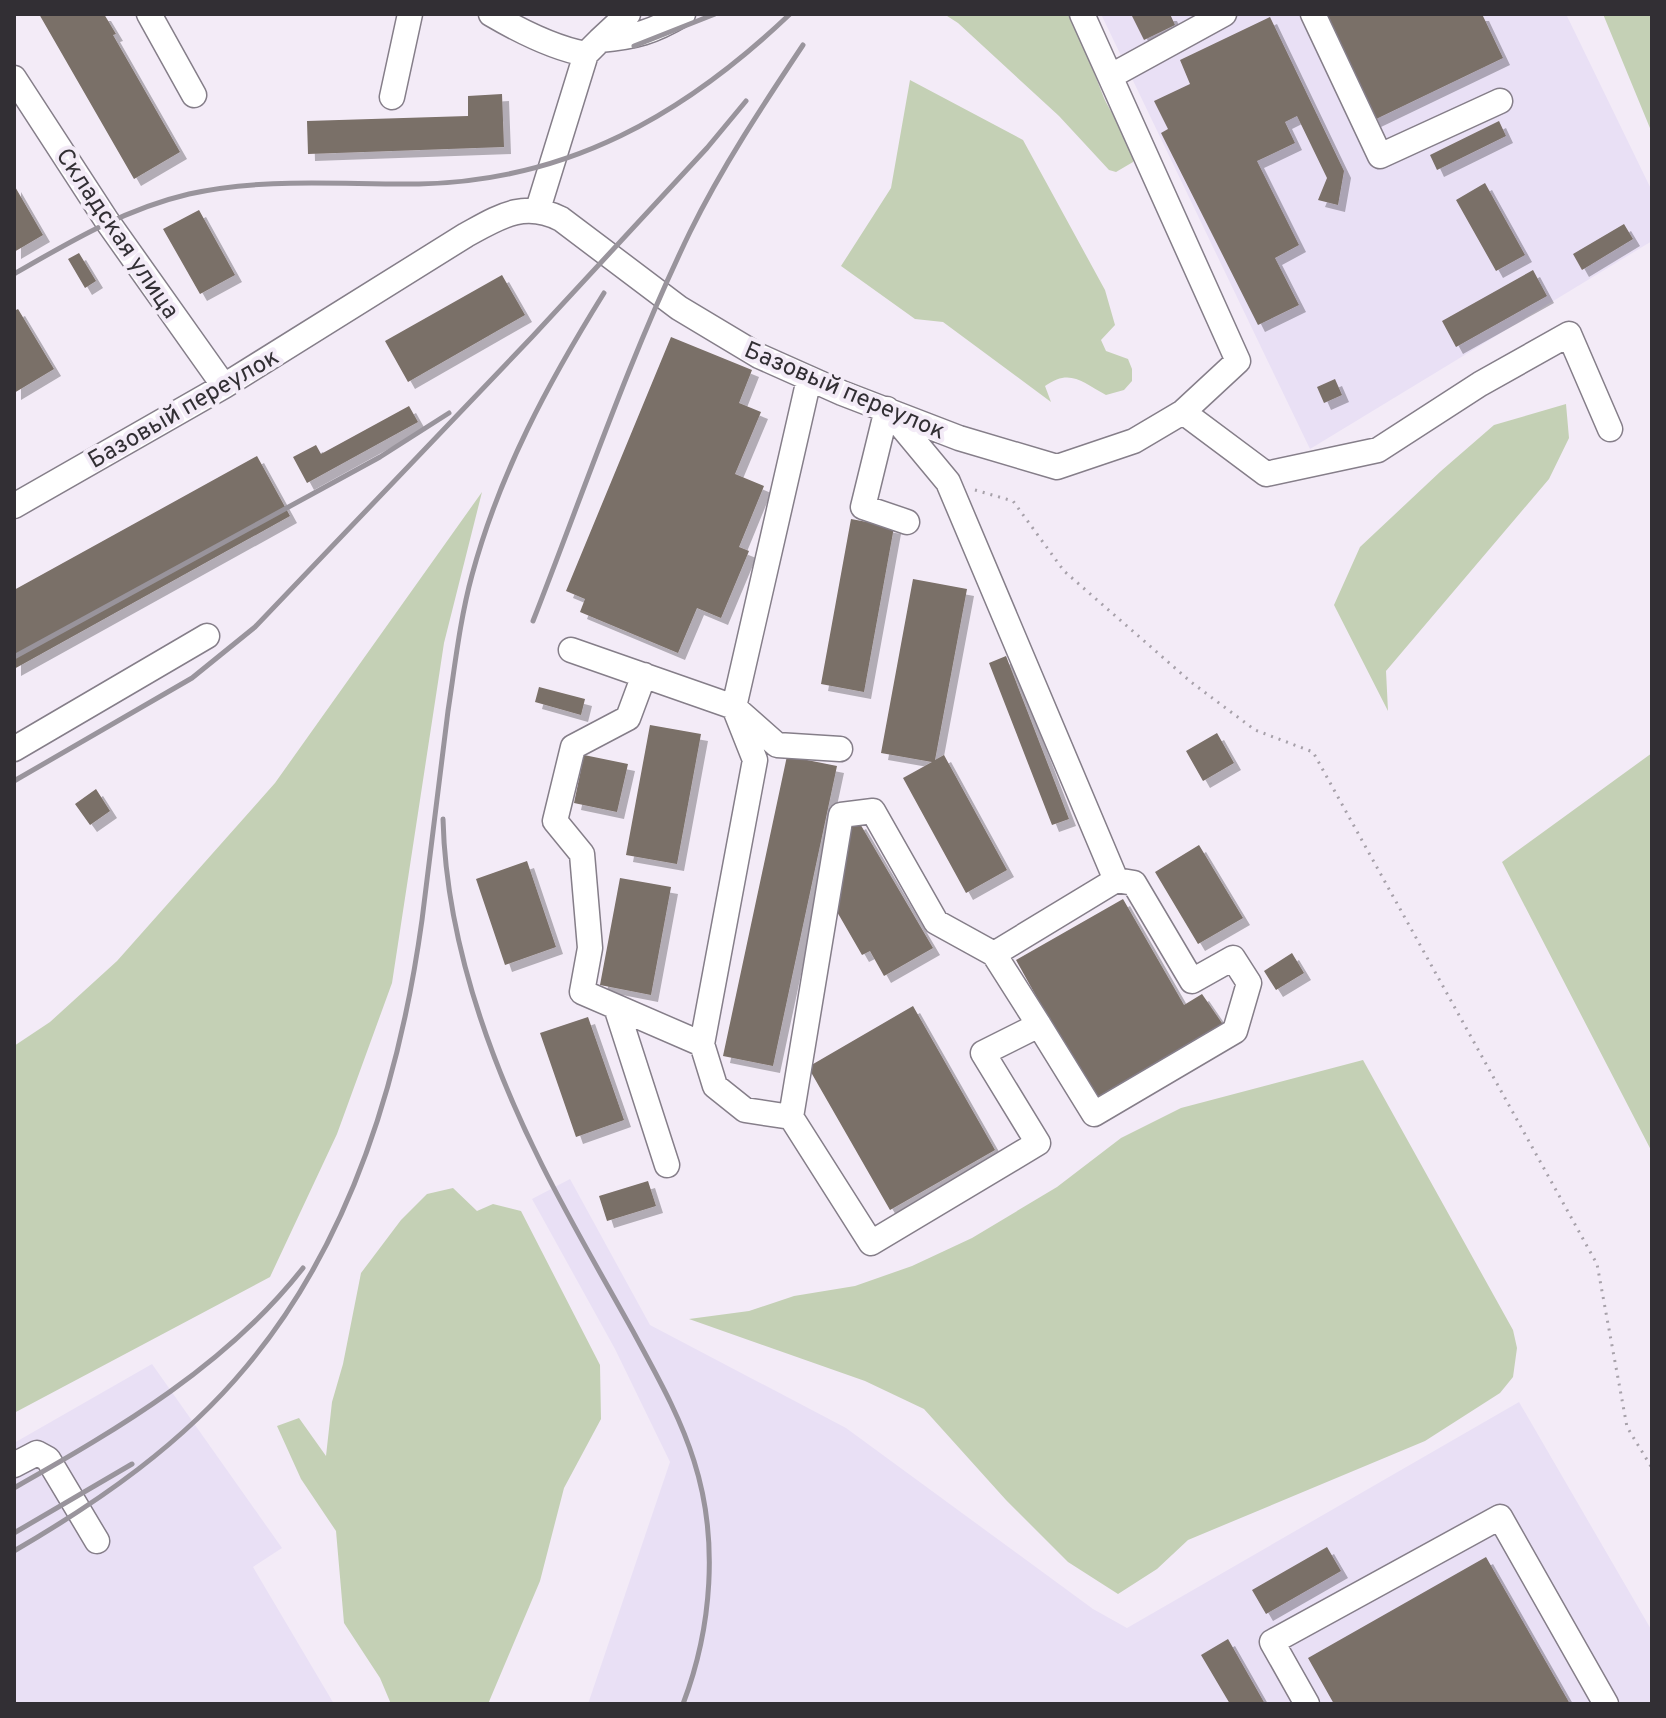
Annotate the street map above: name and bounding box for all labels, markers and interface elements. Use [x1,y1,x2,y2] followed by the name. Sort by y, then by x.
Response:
[48,143,185,325] street label: Складская улица
[739,336,949,448] street label: Базовый переулок
[83,343,285,477] street label: Базовый переулок

